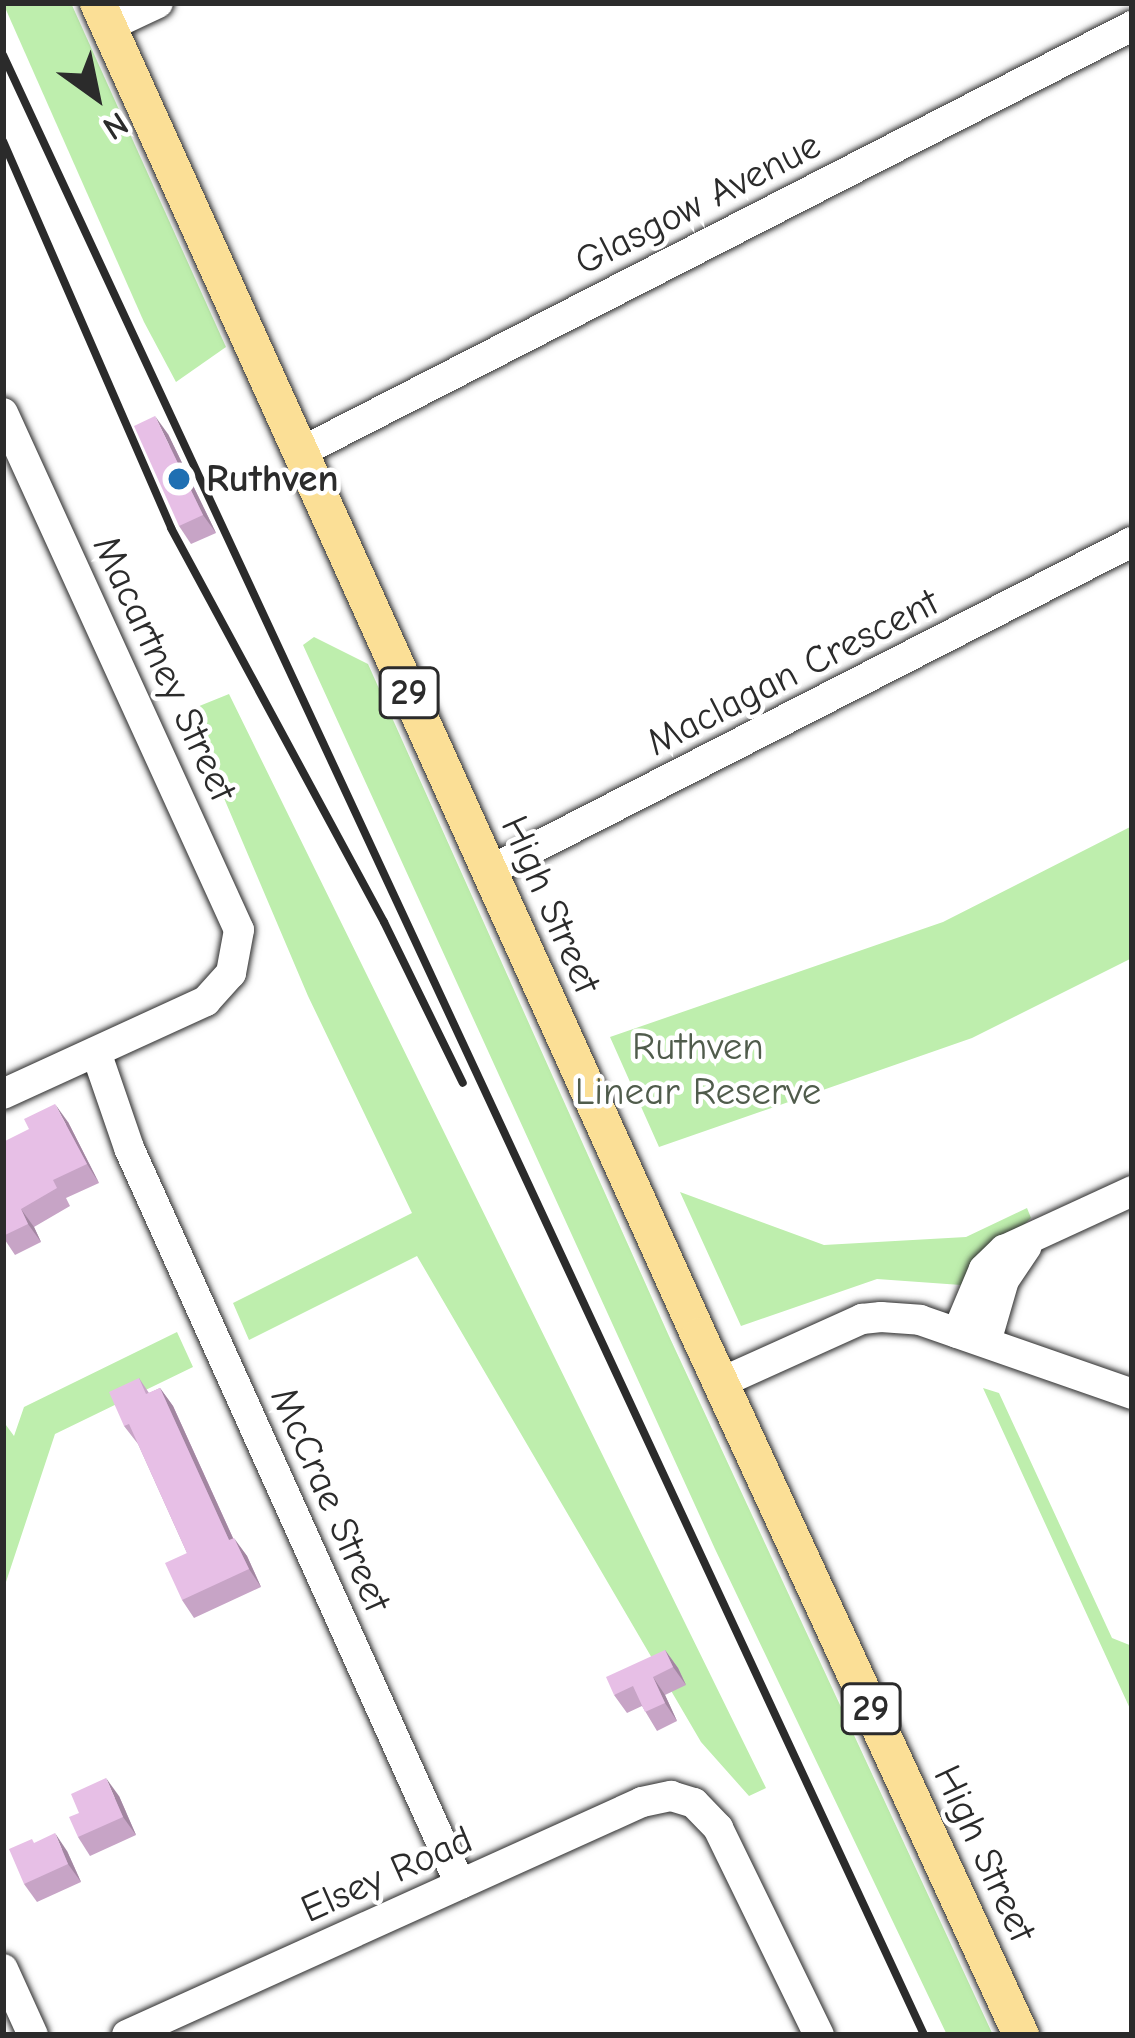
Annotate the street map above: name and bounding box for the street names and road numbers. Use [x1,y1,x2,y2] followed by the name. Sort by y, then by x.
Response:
[568,122,828,286] street label: Glasgow Avenue
[82,529,246,809] street label: Macartney Street
[639,579,947,767] street label: Maclagan Crescent
[376,663,442,723] road number: 29
[490,809,610,1001] street label: High Street
[260,1381,400,1619] street label: McCrae Street
[838,1679,904,1739] road number: 29
[923,1758,1045,1950] street label: High Street
[294,1817,480,1933] street label: Elsey Road

